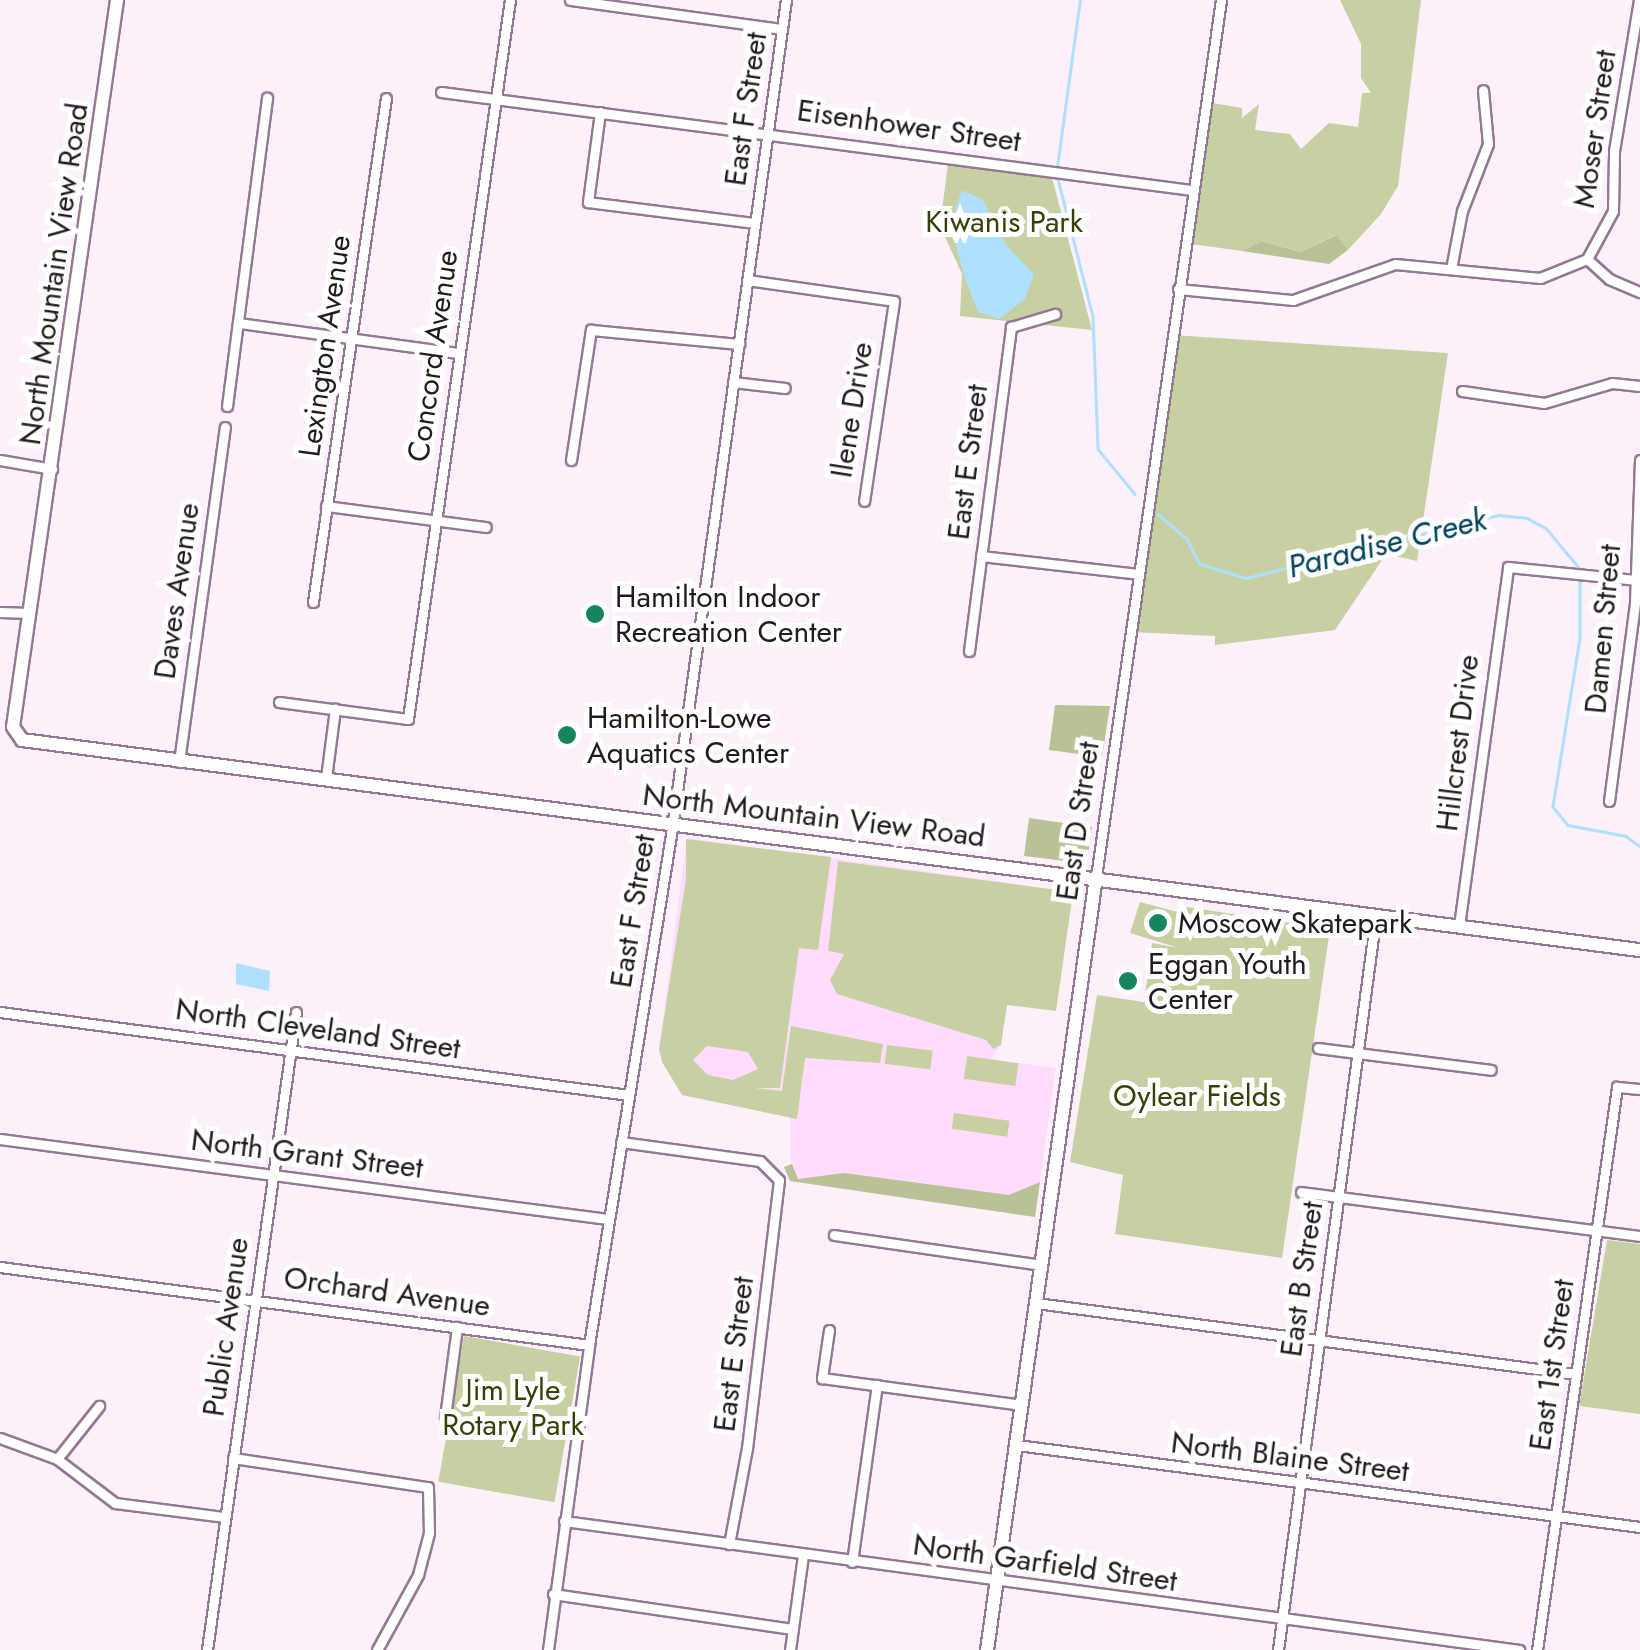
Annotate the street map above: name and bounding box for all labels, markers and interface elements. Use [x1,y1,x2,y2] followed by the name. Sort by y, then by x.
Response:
[717,30,775,188] street label: East F Street
[1566,48,1624,210] street label: Moser Street
[795,92,1023,160] street label: Eisenhower Street
[12,101,96,447] street label: North Mountain View Road
[925,204,1083,240] park label: Kiwanis Park
[292,233,358,459] street label: Lexington Avenue
[400,248,466,464] street label: Concord Avenue
[824,340,880,480] street label: Ilene Drive
[941,382,995,542] street label: East E Street
[1284,500,1490,586] water label: Paradise Creek
[147,501,207,681] street label: Daves Avenue
[1578,543,1628,715] street label: Damen Street
[615,579,842,650] place label: Hamilton Indoor Recreation Center
[584,603,606,625] marker: Hamilton Indoor Recreation Center
[1429,653,1487,833] street label: Hillcrest Drive
[587,700,789,770] place label: Hamilton-Lowe Aquatics Center
[556,724,578,746] marker: Hamilton-Lowe Aquatics Center
[1049,739,1107,903] street label: East D Street
[641,777,987,855] street label: North Mountain View Road
[603,832,663,990] street label: East F Street
[1178,905,1412,941] place label: Moscow Skatepark
[1147,912,1169,934] marker: Moscow Skatepark
[1148,946,1307,1016] place label: Eggan Youth Center
[1117,970,1139,992] marker: Eggan Youth Center
[173,991,463,1067] street label: North Cleveland Street
[1113,1078,1281,1114] park label: Oylear Fields
[189,1122,425,1186] street label: North Grant Street
[1273,1199,1331,1359] street label: East B Street
[196,1235,256,1419] street label: Public Avenue
[282,1260,492,1324] street label: Orchard Avenue
[707,1274,761,1434] street label: East E Street
[1522,1277,1582,1453] street label: East 1st Street
[442,1372,584,1442] park label: Jim Lyle Rotary Park
[1169,1425,1411,1489] street label: North Blaine Street
[911,1527,1179,1599] street label: North Garfield Street

